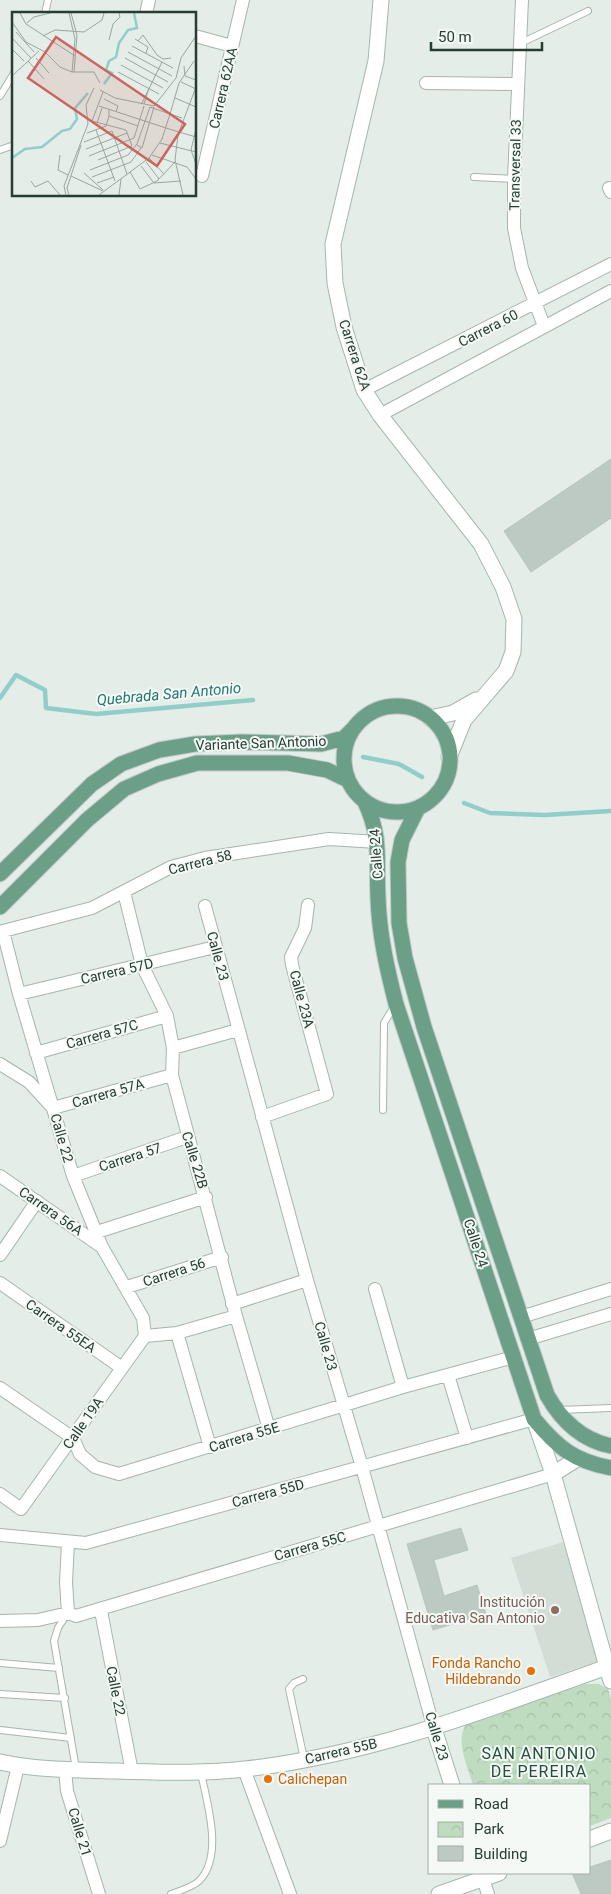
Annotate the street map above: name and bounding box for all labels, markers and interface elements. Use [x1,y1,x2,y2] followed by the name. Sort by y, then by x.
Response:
[12,12,196,196] inset map
[431,20,542,52] scale bar
[438,28,472,46] text: 50 m
[206,46,240,130] street label: Carrera 62AA
[506,119,524,211] street label: Transversal 33
[455,306,521,350] street label: Carrera 60
[336,317,374,393] street label: Carrera 62A
[96,679,242,709] water label: Quebrada San Antonio
[195,733,327,753] street label: Variante San Antonio
[366,828,386,880] street label: Calle 24
[167,846,233,878] street label: Carrera 58
[204,930,232,982] street label: Calle 23
[79,955,155,987] street label: Carrera 57D
[287,968,317,1030] street label: Calle 23A
[64,1016,140,1052] street label: Carrera 57C
[70,1075,146,1111] street label: Carrera 57A
[47,1112,77,1164] street label: Calle 22
[179,1129,211,1191] street label: Calle 22B
[97,1139,163,1175] street label: Carrera 57
[16,1183,86,1239] street label: Carrera 56A
[461,1217,491,1269] street label: Calle 24
[141,1254,207,1290] street label: Carrera 56
[23,1296,99,1356] street label: Carrera 55EA
[311,1320,341,1372] street label: Calle 23
[59,1394,107,1452] street label: Calle 19A
[207,1419,281,1455] street label: Carrera 55E
[230,1476,306,1510] street label: Carrera 55D
[272,1528,348,1564] street label: Carrera 55C
[405,1594,545,1626] place label: Institución Educativa San Antonio
[549,1604,561,1616] marker: Institución Educativa San Antonio
[432,1655,521,1687] place label: Fonda Rancho Hildebrando
[103,1665,129,1717] street label: Calle 22
[525,1665,537,1677] marker: Fonda Rancho Hildebrando
[422,1710,452,1762] street label: Calle 23
[303,1735,379,1767] street label: Carrera 55B
[481,1744,597,1781] district label: SAN ANTONIO DE PEREIRA
[278,1771,347,1787] place label: Calichepan
[262,1773,274,1785] marker: Calichepan
[428,1784,591,1874] legend
[474,1795,508,1813] text: Road
[65,1806,95,1858] street label: Calle 21
[474,1820,505,1838] text: Park
[474,1845,528,1863] text: Building

